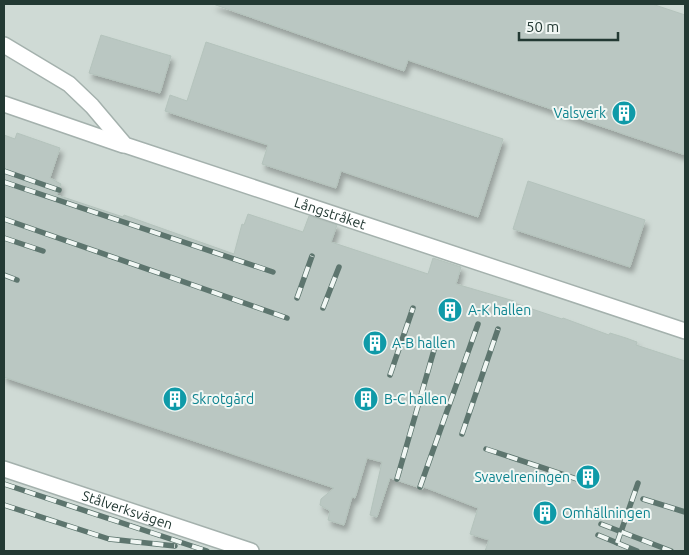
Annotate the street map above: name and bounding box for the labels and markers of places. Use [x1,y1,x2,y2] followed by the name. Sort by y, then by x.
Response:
[611,100,637,126] building icon: Valsverk
[554,105,606,121] place label: Valsverk
[437,297,463,323] building icon: A-K hallen
[468,302,531,318] place label: A-K hallen
[362,330,388,356] building icon: A-B hallen
[392,335,456,351] place label: A-B hallen
[162,386,188,412] building icon: Skrotgård
[353,386,379,412] building icon: B-C hallen
[192,391,254,407] place label: Skrotgård
[384,391,447,407] place label: B-C hallen
[575,464,601,490] building icon: Svavelreningen
[474,469,570,485] place label: Svavelreningen
[532,500,558,526] building icon: Omhällningen
[562,505,651,521] place label: Omhällningen

